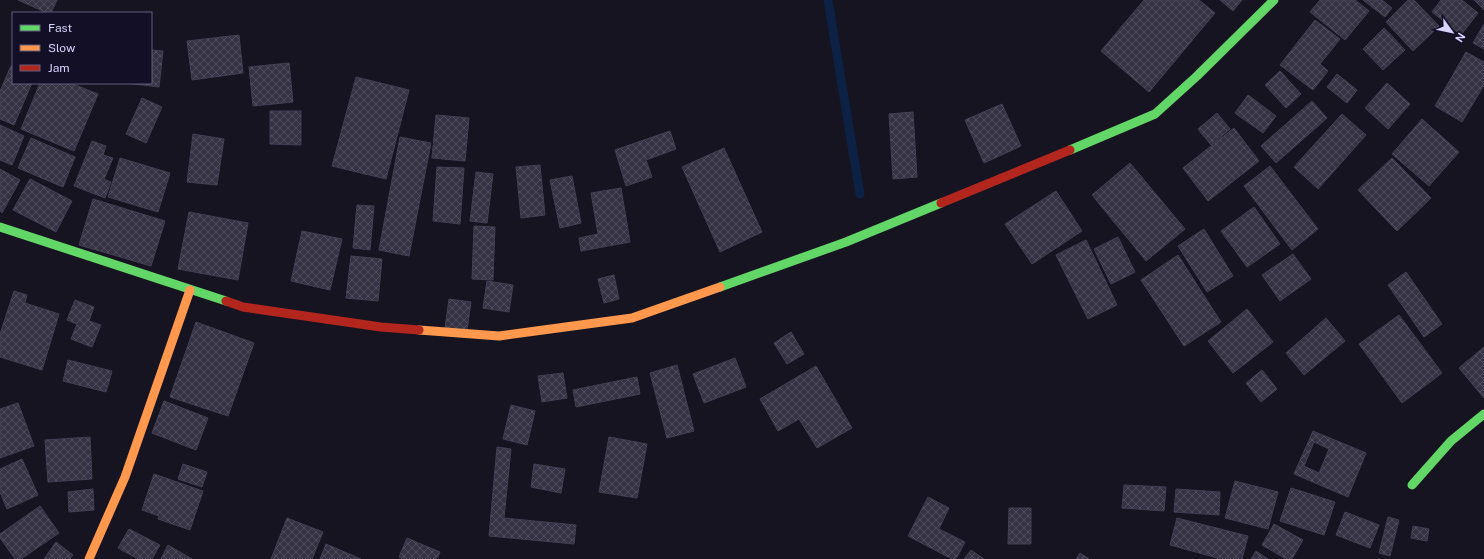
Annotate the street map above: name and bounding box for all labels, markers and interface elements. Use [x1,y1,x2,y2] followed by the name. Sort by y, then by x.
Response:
[12,12,152,84] legend
[1432,12,1472,52] north arrow
[48,21,73,35] text: Fast
[1453,31,1468,44] text: N
[48,41,76,55] text: Slow
[48,61,70,75] text: Jam

